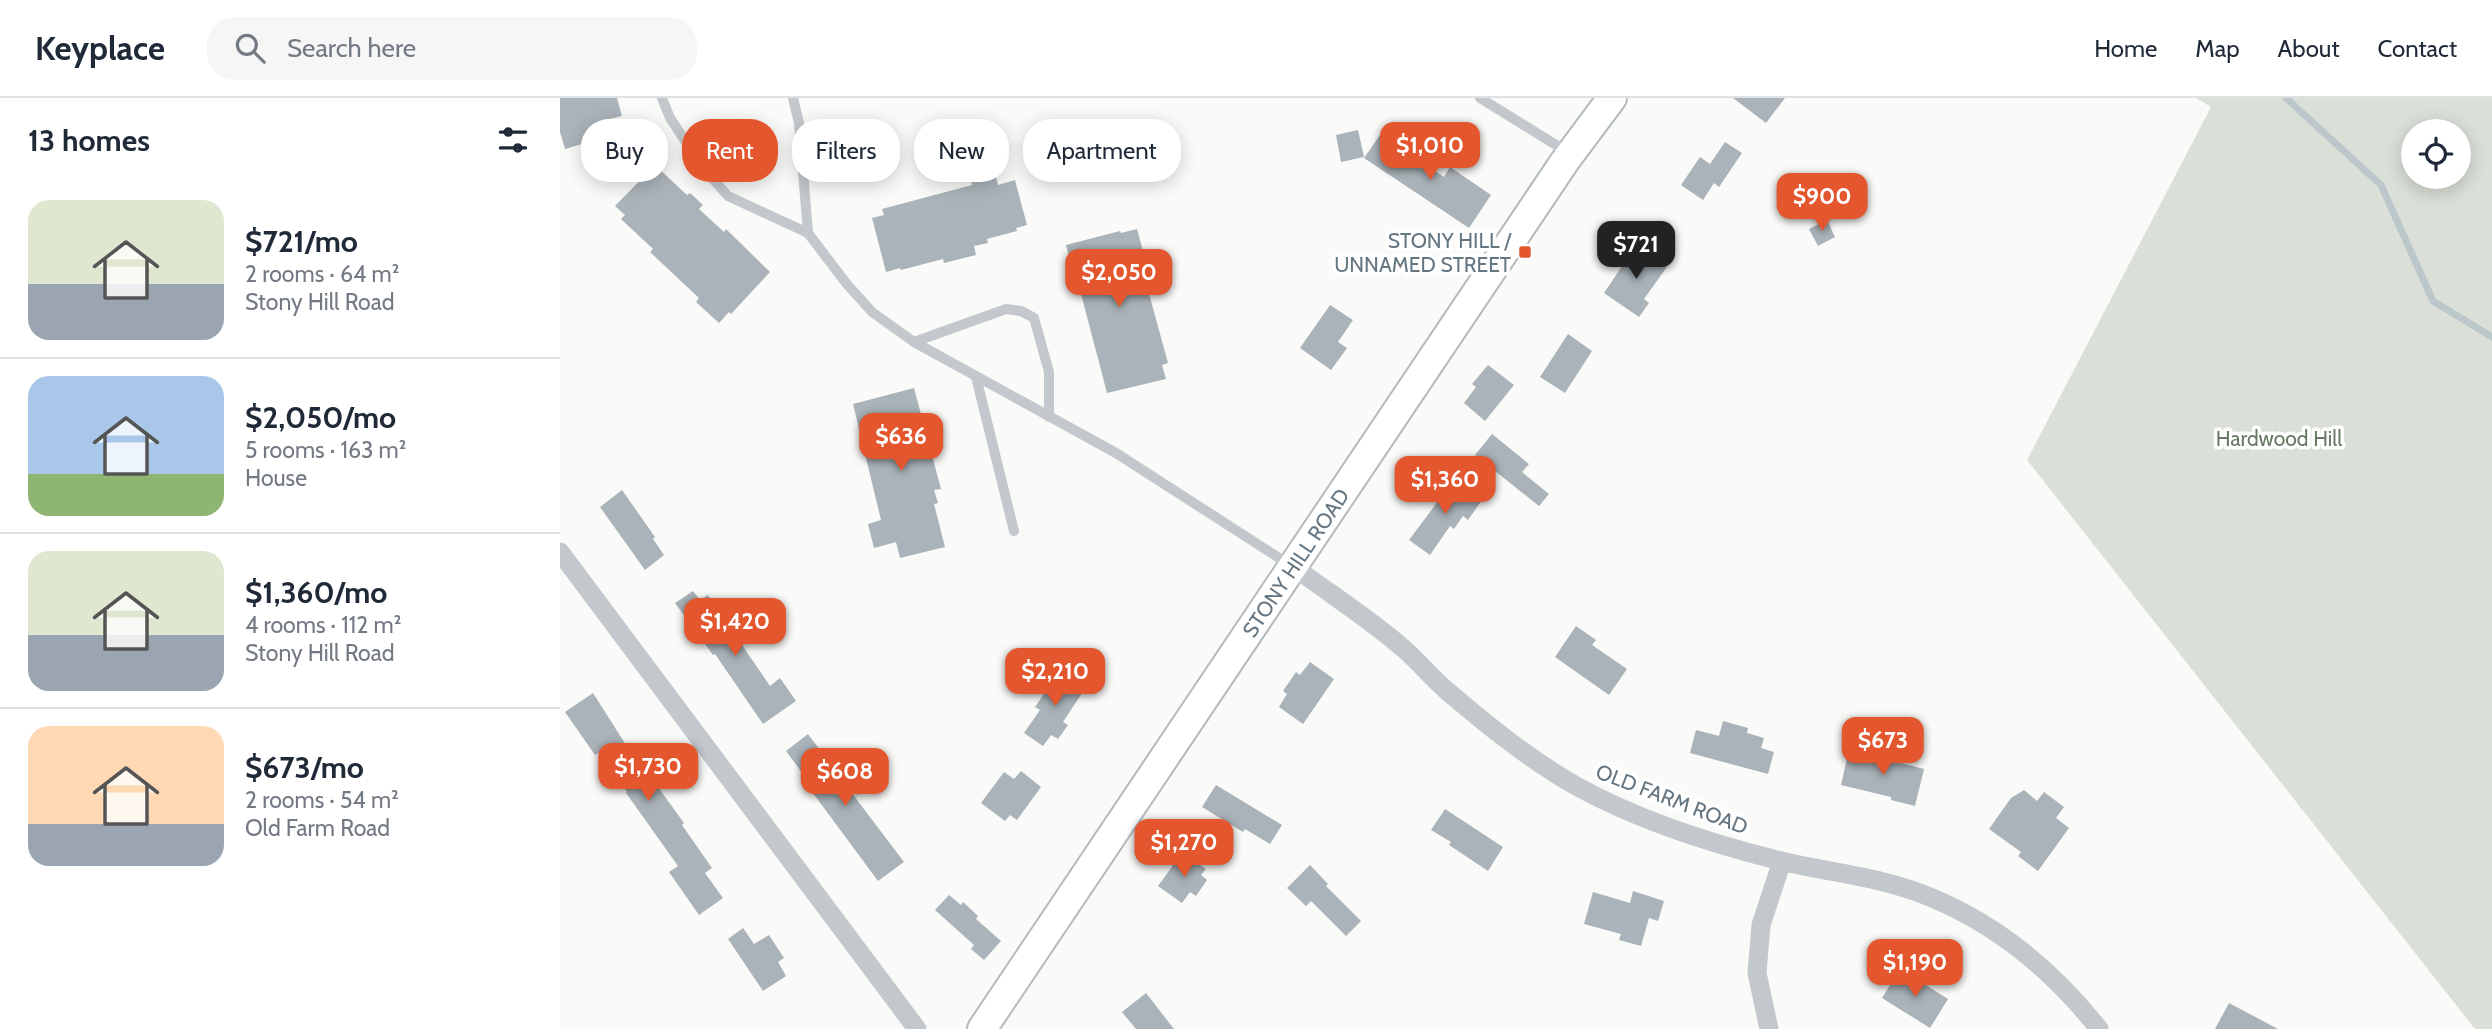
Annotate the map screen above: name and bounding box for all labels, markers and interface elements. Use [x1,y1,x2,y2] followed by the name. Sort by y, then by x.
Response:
[207,17,697,80] search box
[35,28,165,68] text: Keyplace
[231,29,269,67] icon: search
[287,32,416,64] text: Search here
[2094,34,2157,63] text: Home
[2195,34,2240,63] text: Map
[2278,34,2340,63] text: About
[2378,34,2457,63] text: Contact
[581,119,668,182] chip: Buy
[682,119,778,182] chip: Rent
[792,119,900,182] chip: Filters
[914,119,1009,182] chip: New
[1023,119,1181,182] chip: Apartment
[2401,119,2471,189] map controls
[2401,119,2471,189] button: locate
[494,121,532,159] icon: filters
[28,122,150,159] text: 13 homes
[1373,122,1487,182] pin: $1,010
[1396,131,1464,159] text: $1,010
[1781,174,1863,233] pin: $900
[1793,182,1851,210] text: $900
[1595,222,1677,281] pin: $721
[245,223,358,260] text: $721/mo
[84,228,168,312] icon: home
[1334,228,1512,277] place label: STONY HILL / UNNAMED STREET
[1613,230,1659,258] text: $721
[1517,244,1533,260] marker: STONY HILL / UNNAMED STREET
[1062,250,1176,309] pin: $2,050
[1081,258,1157,286] text: $2,050
[245,260,399,288] text: 2 rooms · 64 m²
[245,288,395,316] text: Stony Hill Road
[245,399,396,436] text: $2,050/mo
[84,404,168,488] icon: home
[860,414,942,473] pin: $636
[875,422,927,450] text: $636
[2216,426,2342,451] park label: Hardwood Hill
[245,436,406,464] text: 5 rooms · 163 m²
[1388,456,1502,516] pin: $1,360
[245,464,307,492] text: House
[1411,465,1479,493] text: $1,360
[1237,484,1354,641] street label: STONY HILL ROAD
[245,574,387,611] text: $1,360/mo
[84,579,168,663] icon: home
[678,598,792,658] pin: $1,420
[700,607,770,635] text: $1,420
[245,611,401,639] text: 4 rooms · 112 m²
[245,639,395,667] text: Stony Hill Road
[998,648,1112,708] pin: $2,210
[1021,657,1089,685] text: $2,210
[1842,718,1924,777] pin: $673
[1858,726,1908,754] text: $673
[591,744,705,803] pin: $1,730
[804,748,886,808] pin: $608
[245,749,364,786] text: $673/mo
[614,752,682,780] text: $1,730
[84,754,168,838] icon: home
[817,757,873,785] text: $608
[1592,759,1752,839] street label: OLD FARM ROAD
[245,786,399,814] text: 2 rooms · 54 m²
[245,814,390,842] text: Old Farm Road
[1127,820,1241,879] pin: $1,270
[1150,828,1218,856] text: $1,270
[1858,940,1972,999] pin: $1,190
[1883,948,1947,976] text: $1,190

